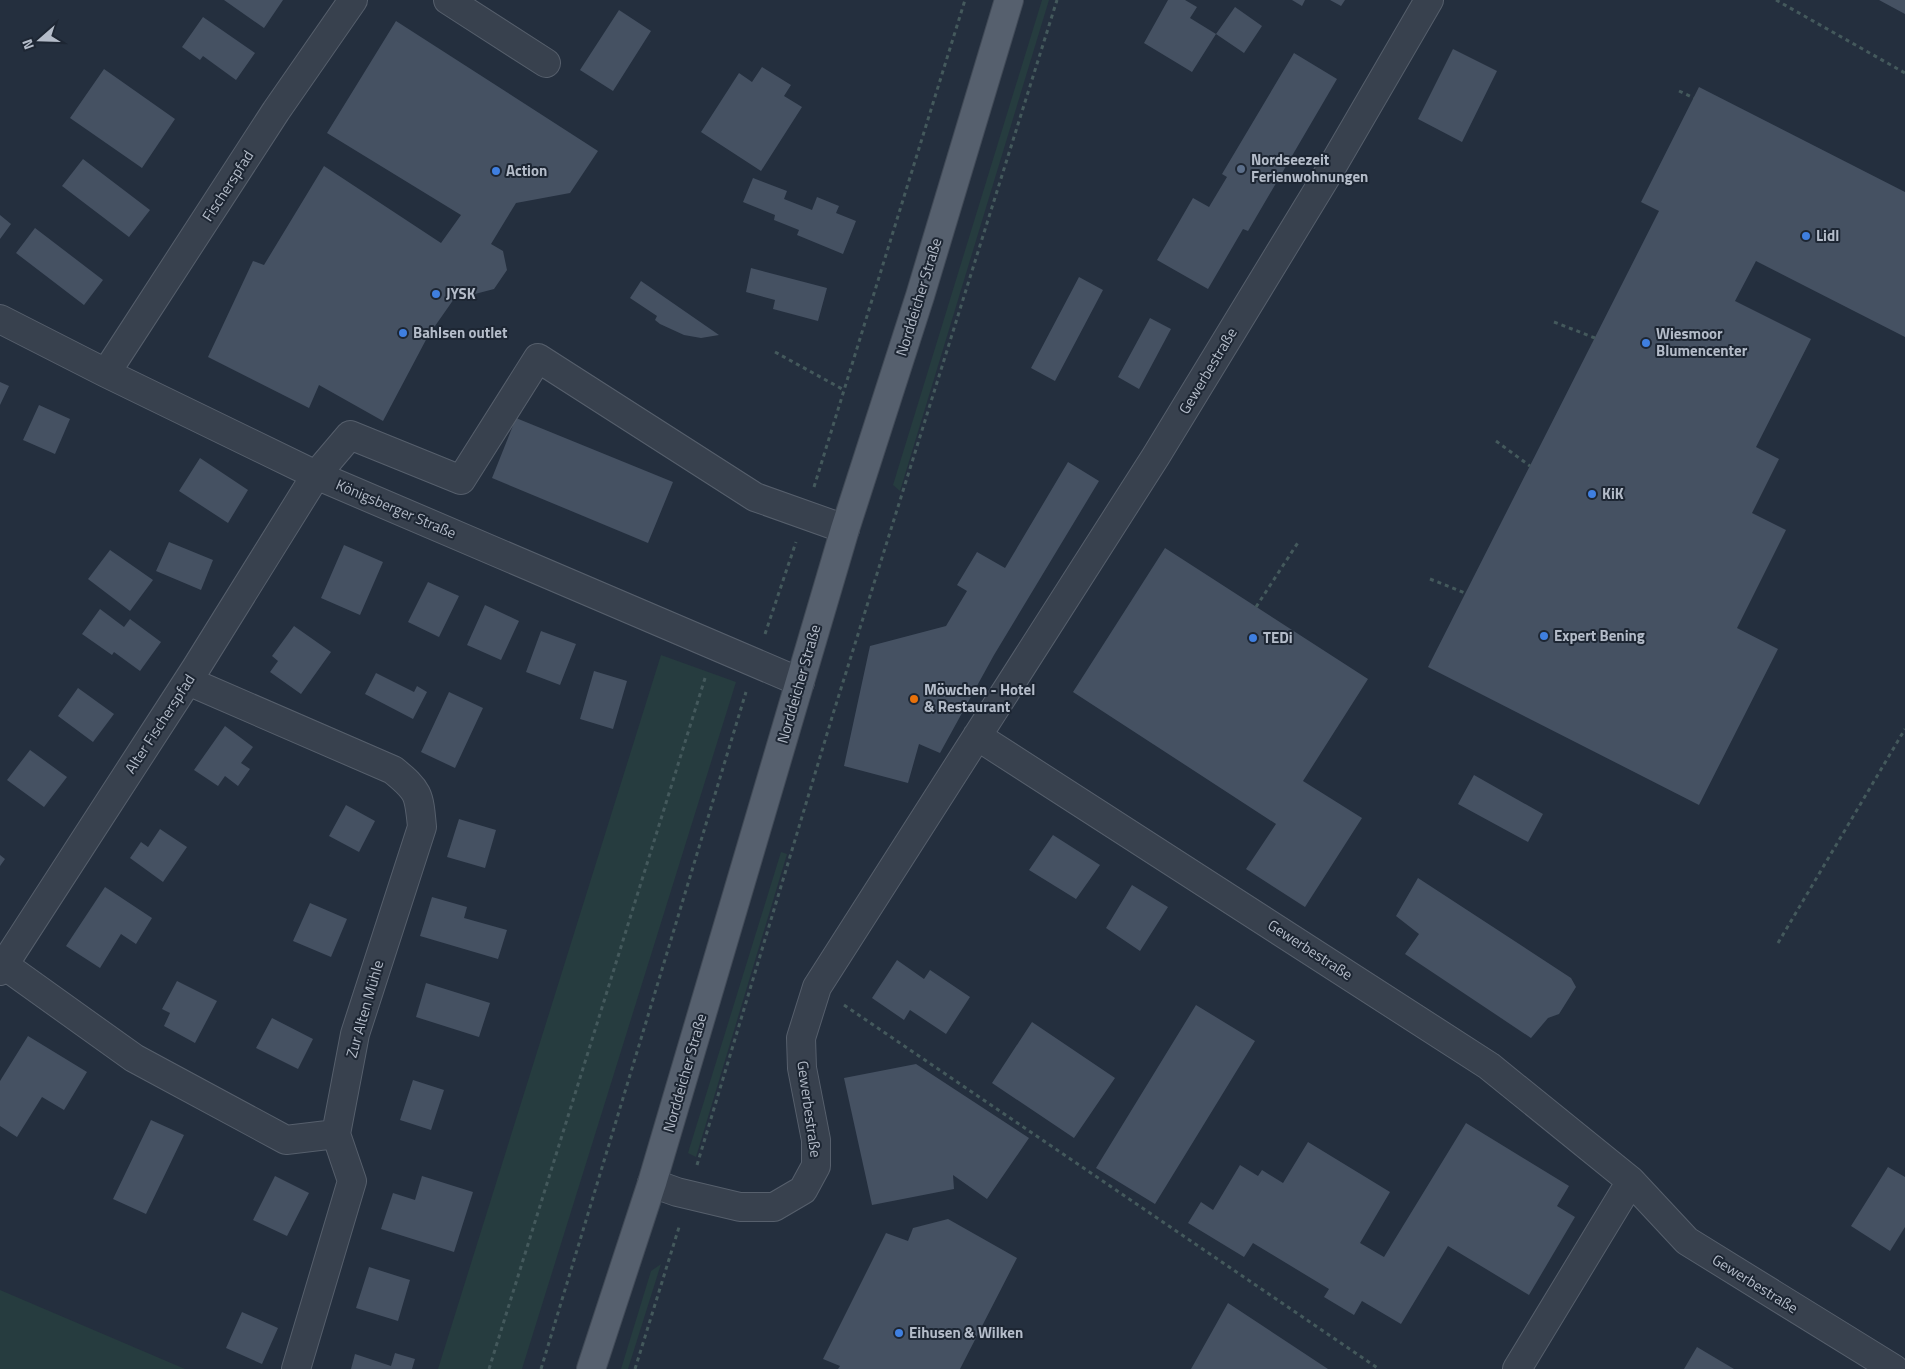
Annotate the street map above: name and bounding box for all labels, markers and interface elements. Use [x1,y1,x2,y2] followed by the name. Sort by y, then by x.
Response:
[15,15,65,65] north arrow
[16,36,39,53] text: N
[196,146,259,226] street label: Fischerspfad
[1251,148,1368,188] place label: Nordseezeit Ferienwohnungen
[506,159,547,182] place label: Action
[1235,163,1247,175] marker: Nordseezeit Ferienwohnungen
[490,165,502,177] marker: Action
[1816,224,1839,247] place label: Lidl
[1800,230,1812,242] marker: Lidl
[890,235,947,359] street label: Norddeicher Straße
[446,282,476,305] place label: JYSK
[430,288,442,300] marker: JYSK
[413,321,508,344] place label: Bahlsen outlet
[1656,322,1748,362] place label: Wiesmoor Blumencenter
[1173,323,1243,418] street label: Gewerbestraße
[397,327,409,339] marker: Bahlsen outlet
[1640,337,1652,349] marker: Wiesmoor Blumencenter
[332,473,460,544] street label: Königsberger Straße
[1602,482,1624,505] place label: KiK
[1586,488,1598,500] marker: KiK
[771,622,826,746] street label: Norddeicher Straße
[1554,624,1645,647] place label: Expert Bening
[1263,626,1293,649] place label: TEDi
[1538,630,1550,642] marker: Expert Bening
[1247,632,1259,644] marker: TEDi
[119,669,200,778] street label: Alter Fischerspfad
[924,678,1035,718] place label: Möwchen - Hotel & Restaurant
[908,693,920,705] marker: Möwchen - Hotel & Restaurant
[1263,913,1357,986] street label: Gewerbestraße
[340,957,389,1060] street label: Zur Alten Mühle
[657,1011,712,1135] street label: Norddeicher Straße
[791,1059,828,1159] street label: Gewerbestraße
[1708,1248,1803,1319] street label: Gewerbestraße
[909,1321,1023,1344] place label: Eihusen & Wilken
[893,1327,905,1339] marker: Eihusen & Wilken

